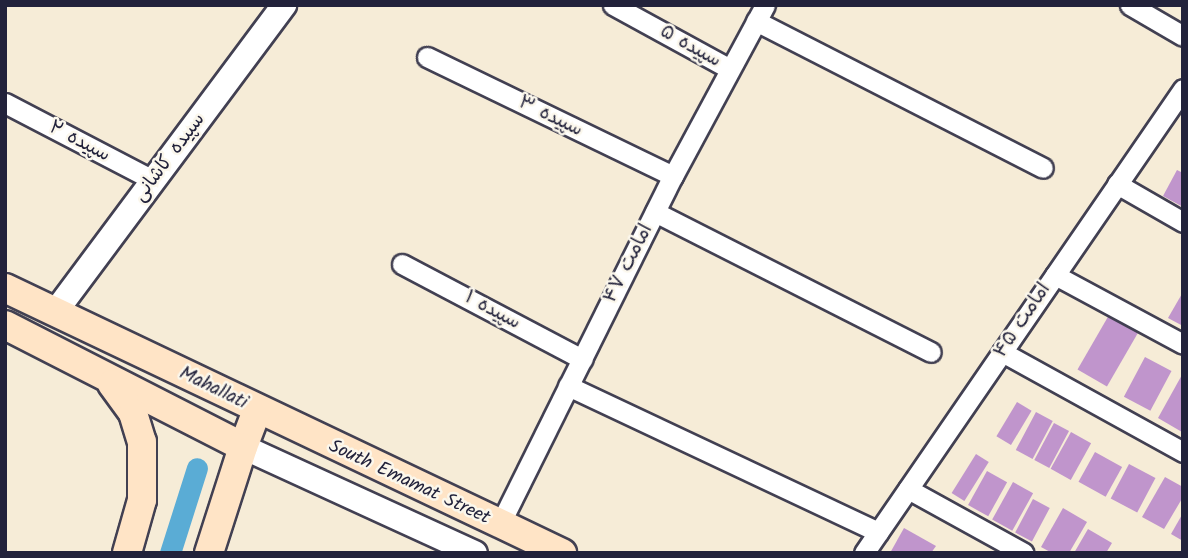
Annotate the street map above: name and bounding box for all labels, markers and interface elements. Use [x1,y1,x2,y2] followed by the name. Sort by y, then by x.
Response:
[656,21,724,73] street label: سپیده ۵
[514,92,586,142] street label: سپیده ۳
[129,109,211,207] street label: سپیده کاشانی
[45,116,113,168] street label: سپیده ۲
[599,221,659,307] street label: امامت ۴۷
[990,279,1056,363] street label: امامت ۴۵
[460,287,524,335] street label: سپیده ۱
[175,363,251,415] street label: Mahallati
[325,436,493,530] street label: South Emamat Street

